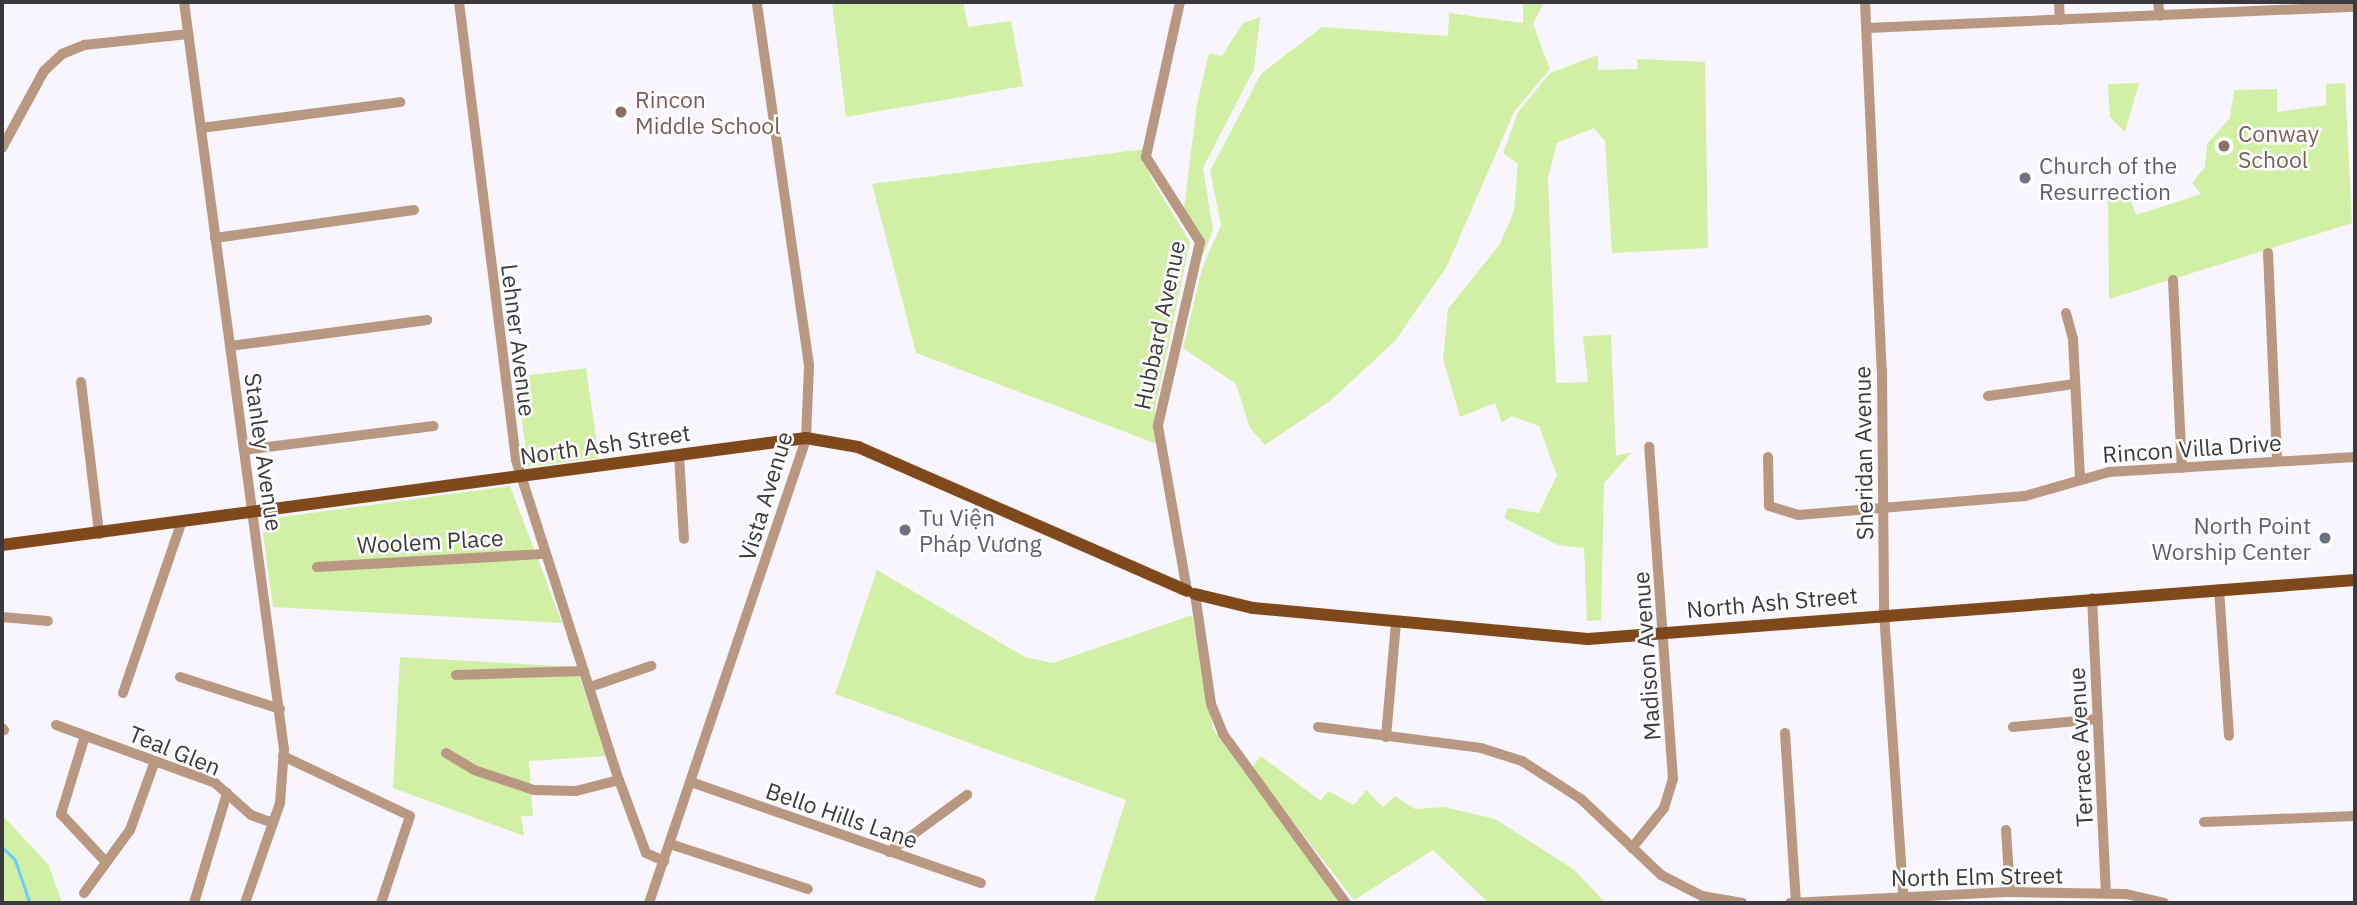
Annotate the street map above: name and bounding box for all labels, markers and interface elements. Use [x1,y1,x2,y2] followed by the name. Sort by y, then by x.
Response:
[635,85,780,139] place label: Rincon Middle School
[613,104,629,120] marker: Rincon Middle School
[2238,119,2319,173] place label: Conway School
[2216,138,2232,154] marker: Conway School
[2039,151,2177,205] place label: Church of the Resurrection
[2017,170,2033,186] marker: Church of the Resurrection
[1128,238,1190,412] street label: Hubbard Avenue
[496,262,542,418] street label: Lehner Avenue
[1848,366,1878,540] street label: Sheridan Avenue
[239,371,289,533] street label: Stanley Avenue
[518,418,692,470] street label: North Ash Street
[732,428,798,564] street label: Vista Avenue
[2101,428,2283,468] street label: Rincon Villa Drive
[919,503,1042,557] place label: Tu Viện Pháp Vương
[2152,511,2311,565] place label: North Point Worship Center
[897,522,913,538] marker: Tu Viện Pháp Vương
[356,523,504,559] street label: Woolem Place
[2317,530,2333,546] marker: North Point Worship Center
[1626,571,1666,741] street label: Madison Avenue
[1685,581,1859,623] street label: North Ash Street
[2062,667,2098,827] street label: Terrace Avenue
[125,719,225,781] street label: Teal Glen
[762,776,922,854] street label: Bello Hills Lane
[1891,861,2063,891] street label: North Elm Street

